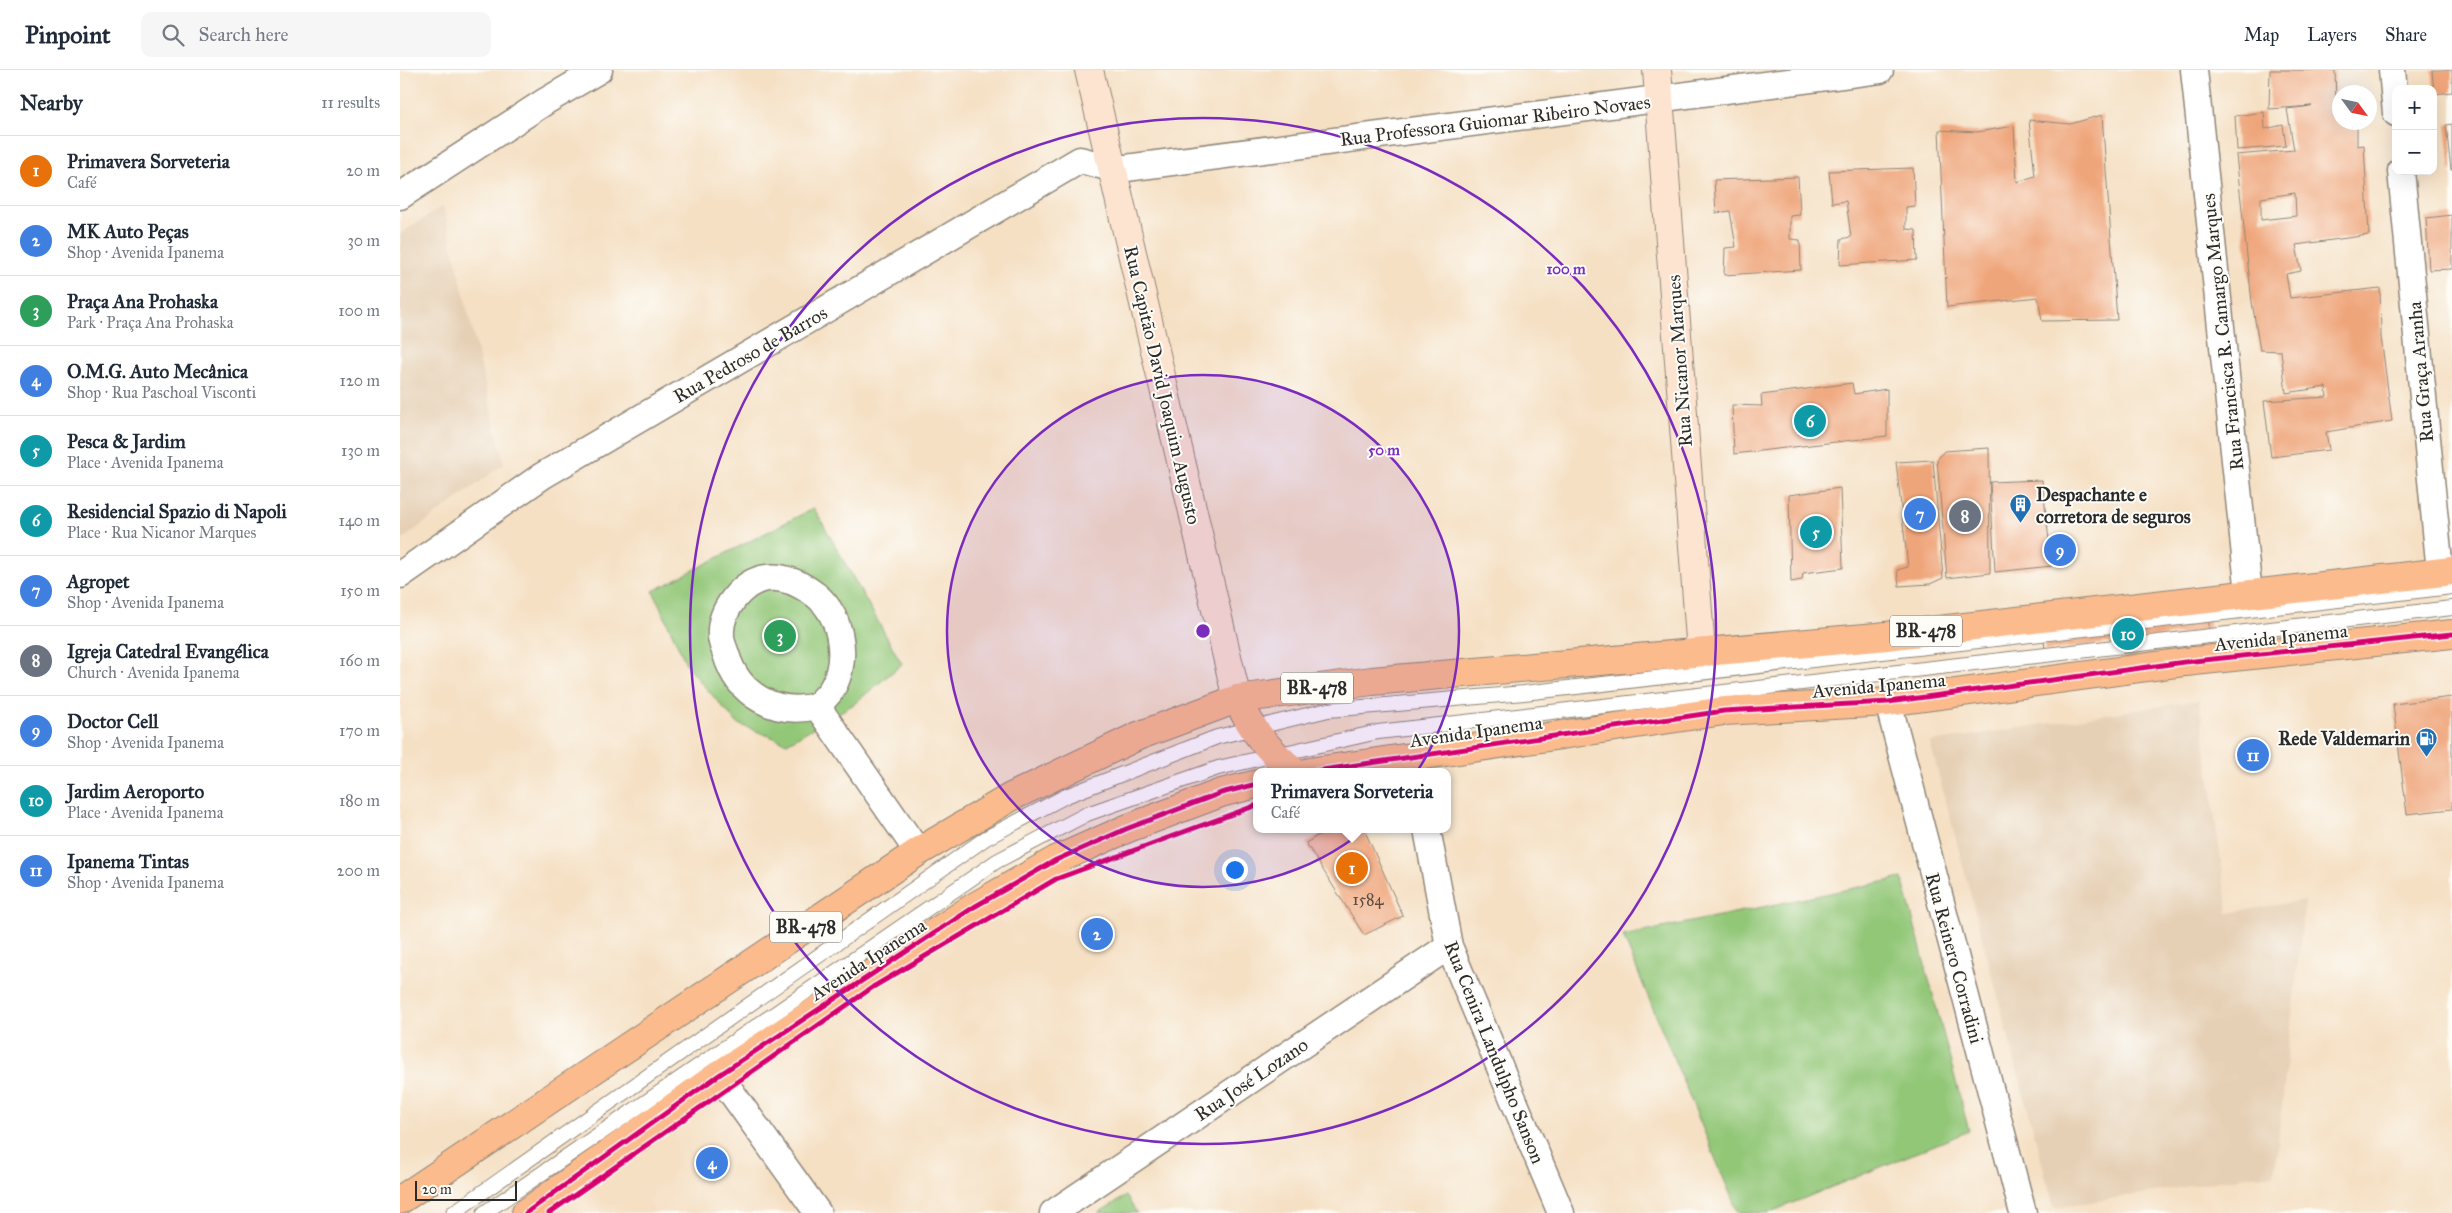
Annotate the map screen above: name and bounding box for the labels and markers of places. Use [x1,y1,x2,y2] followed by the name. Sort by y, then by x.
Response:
[1794,402,1826,440] pin: 6
[2036,483,2191,529] place label: Despachante e corretora de seguros
[2008,493,2032,524] building icon: Despachante e corretora de seguros
[1904,495,1936,533] pin: 7
[1949,497,1981,535] pin: 8
[1800,513,1832,551] pin: 5
[2044,531,2076,569] pin: 9
[2112,615,2144,653] pin: 10
[764,617,796,655] pin: 3
[1194,622,1212,640] centre of rings
[2414,726,2438,757] fuel station icon: Rede Valdemarin
[2278,727,2411,750] place label: Rede Valdemarin
[2237,736,2269,774] pin: 11
[1336,849,1368,887] pin: 1
[1081,915,1113,953] pin: 2
[696,1144,728,1182] pin: 4

